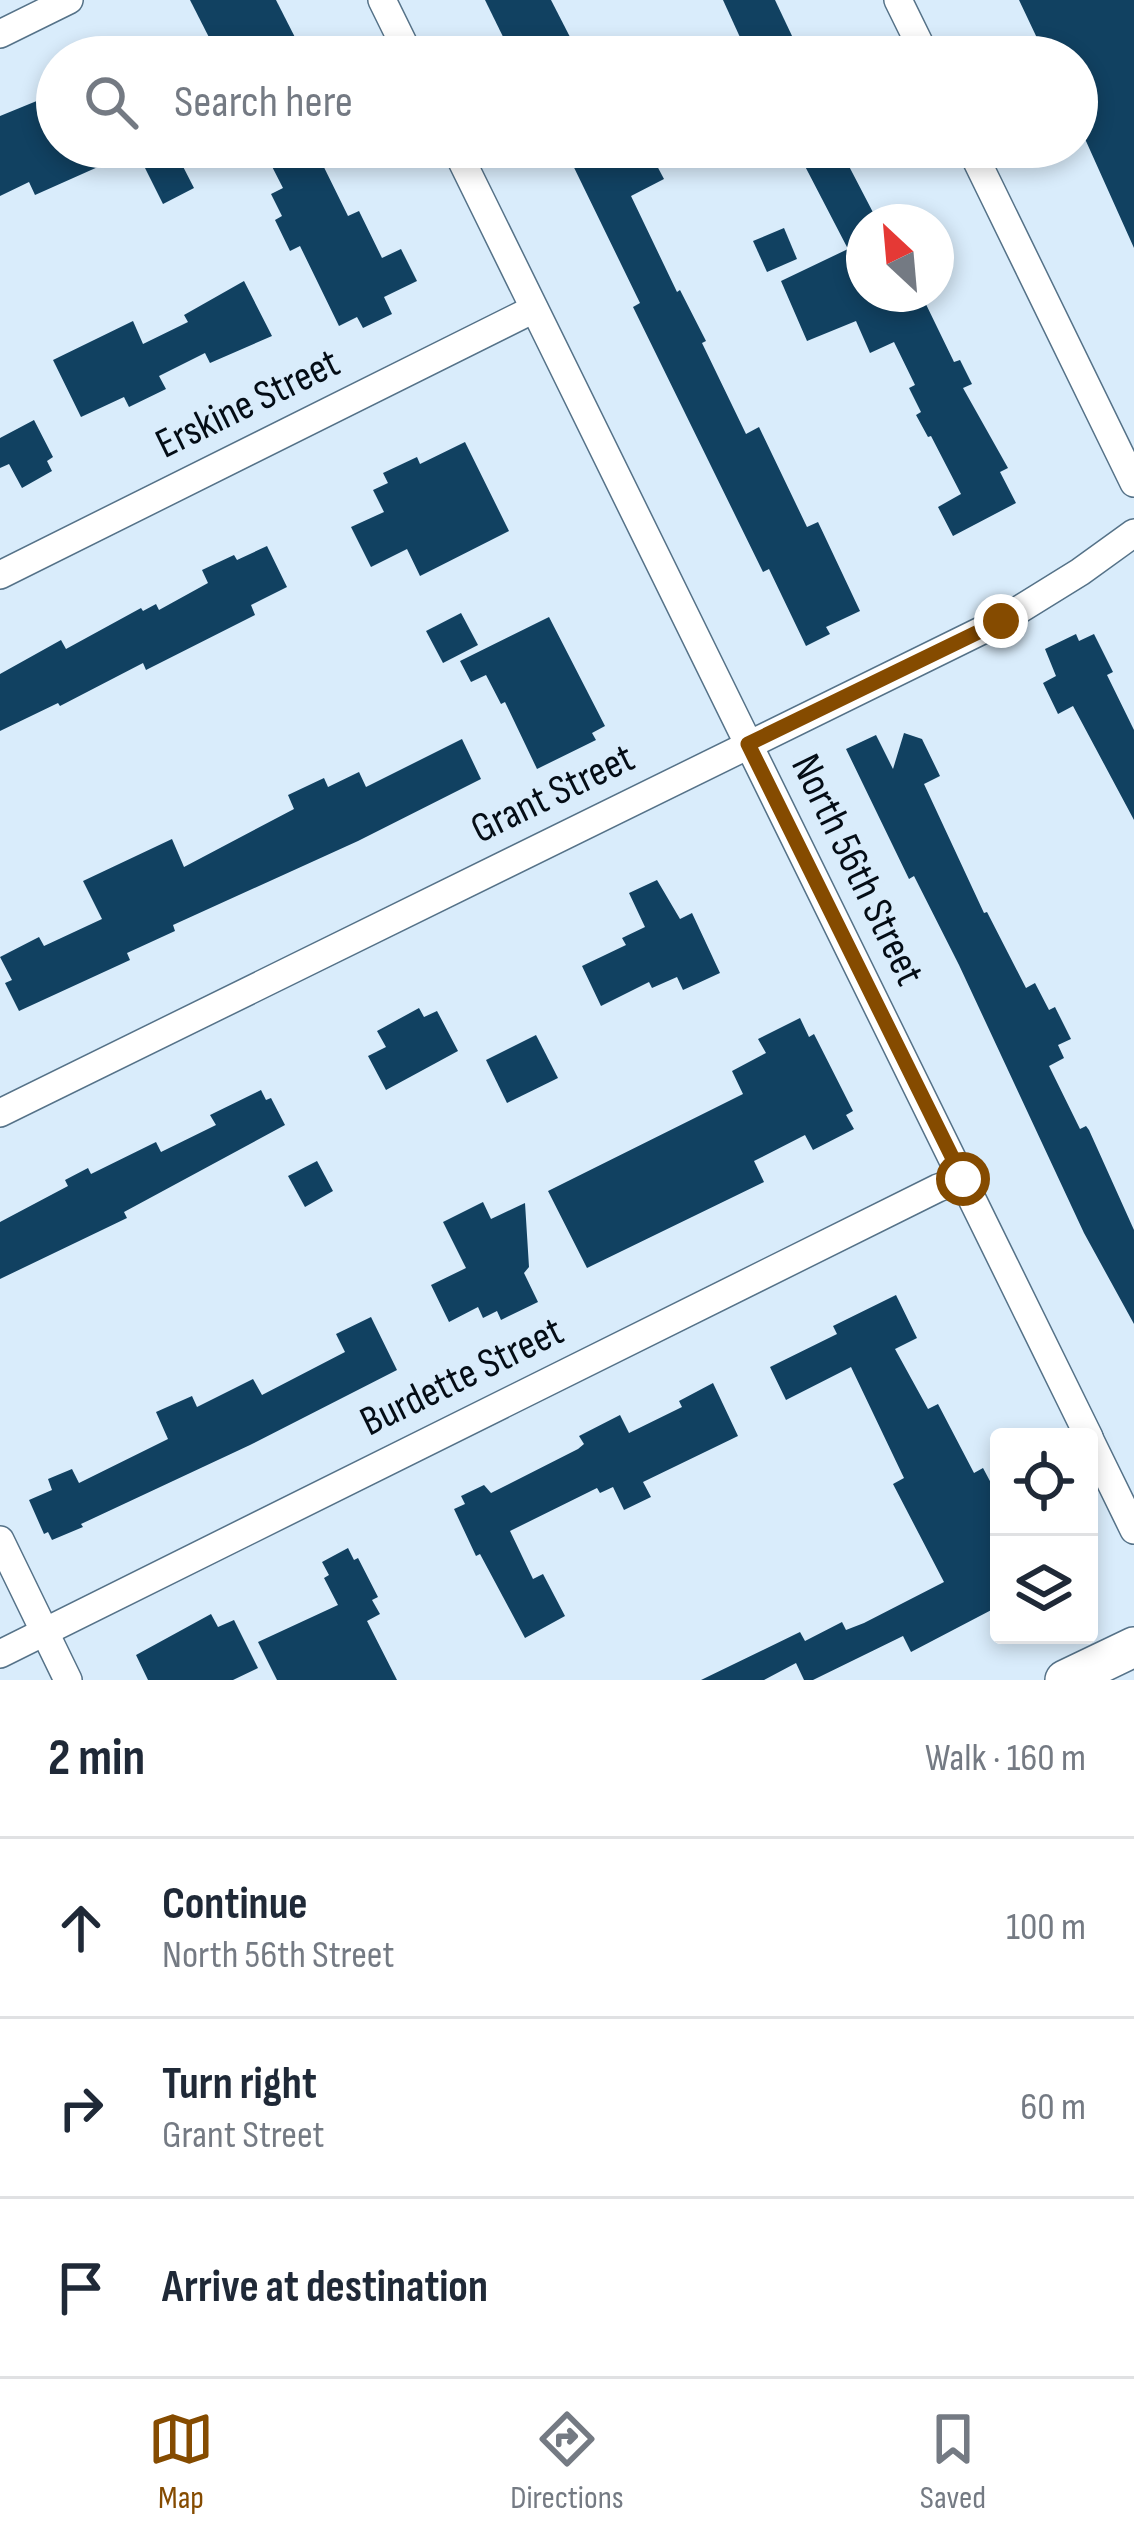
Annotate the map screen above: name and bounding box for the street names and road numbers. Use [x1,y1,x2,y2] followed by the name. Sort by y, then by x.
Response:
[148,338,348,470] street label: Erskine Street
[463,733,643,855] street label: Grant Street
[779,746,935,994] street label: North 56th Street
[352,1306,572,1448] street label: Burdette Street

